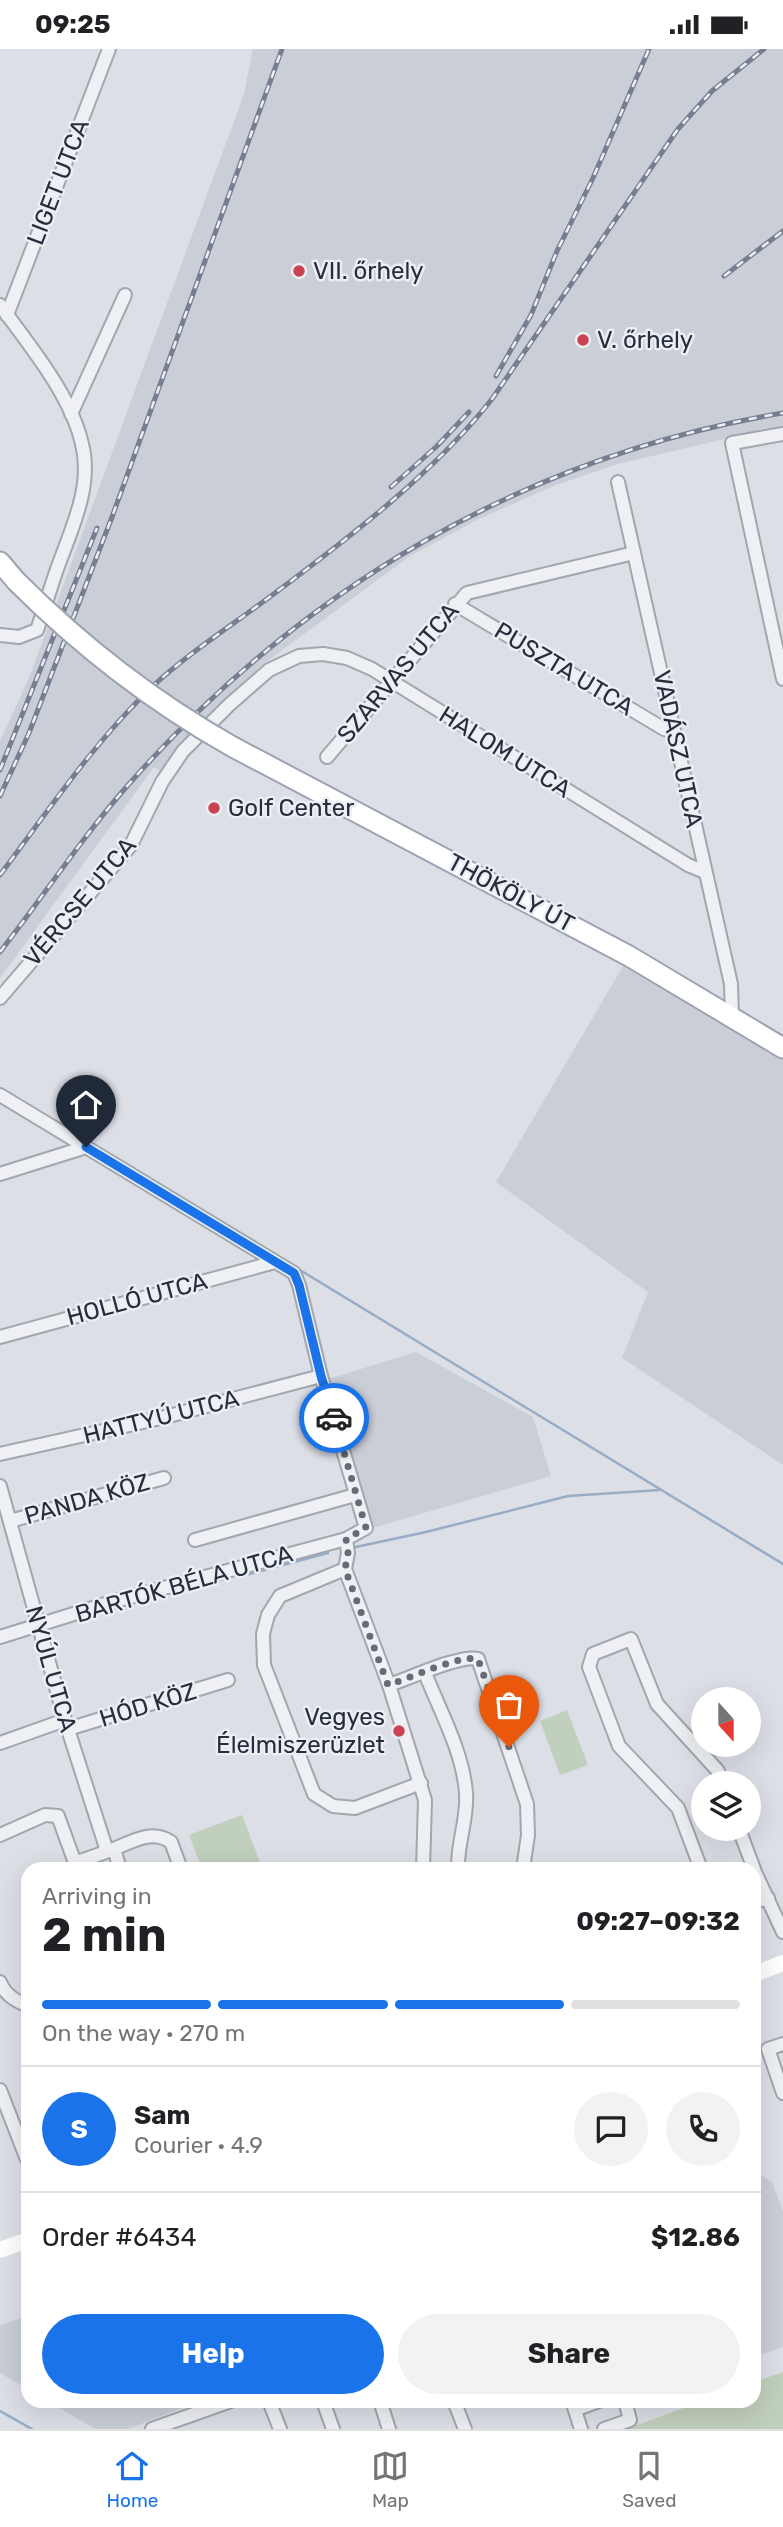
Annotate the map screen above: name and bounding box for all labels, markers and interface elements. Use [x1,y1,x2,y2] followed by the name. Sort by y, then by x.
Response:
[35,9,111,40] text: 09:25
[21,115,95,249] street label: LIGET UTCA
[313,257,424,285] place label: VII. őrhely
[291,263,307,279] marker: VII. őrhely
[597,326,693,354] place label: V. őrhely
[575,332,591,348] marker: V. őrhely
[331,597,465,749] street label: SZARVAS UTCA
[489,617,639,721] street label: PUSZTA UTCA
[648,668,708,830] street label: VADÁSZ UTCA
[434,700,576,804] street label: HALOM UTCA
[228,794,354,822] place label: Golf Center
[206,800,222,816] marker: Golf Center
[18,832,142,972] street label: VÉRCSE UTCA
[443,848,579,938] street label: THÖKÖLY ÚT
[56,1075,116,1147] pin
[67,1086,105,1124] icon: home
[64,1267,210,1331] street label: HOLLÓ UTCA
[299,1383,369,1453] courier
[80,1384,242,1450] street label: HATTYÚ UTCA
[315,1399,353,1437] icon: car
[21,1468,153,1530] street label: PANDA KÖZ
[72,1540,296,1628] street label: BARTÓK BÉLA UTCA
[20,1603,82,1735] street label: NYÚL UTCA
[479,1675,539,1747] pin
[96,1677,200,1733] street label: HÓD KÖZ
[490,1686,528,1724] icon: bag
[691,1687,761,1757] north arrow
[691,1687,761,1841] map controls
[216,1703,385,1759] place label: Vegyes Élelmiszerüzlet
[391,1723,407,1739] marker: Vegyes Élelmiszerüzlet
[691,1771,761,1841] button: layers
[42,1882,152,1910] text: Arriving in
[576,1906,740,1937] text: 09:27–09:32
[42,1908,167,1963] text: 2 min
[42,2019,245,2047] text: On the way · 270 m
[574,2092,648,2166] button: chat
[666,2092,740,2166] button: phone
[134,2100,190,2131] text: Sam
[70,2114,88,2145] text: S
[134,2131,263,2159] text: Courier · 4.9
[42,2222,197,2253] text: Order #6434
[651,2222,740,2253] text: $12.86
[42,2314,384,2394] button: Help
[398,2314,740,2394] button: Share
[106,2447,158,2512] tab: Home
[371,2447,409,2512] tab: Map
[622,2447,677,2512] tab: Saved

